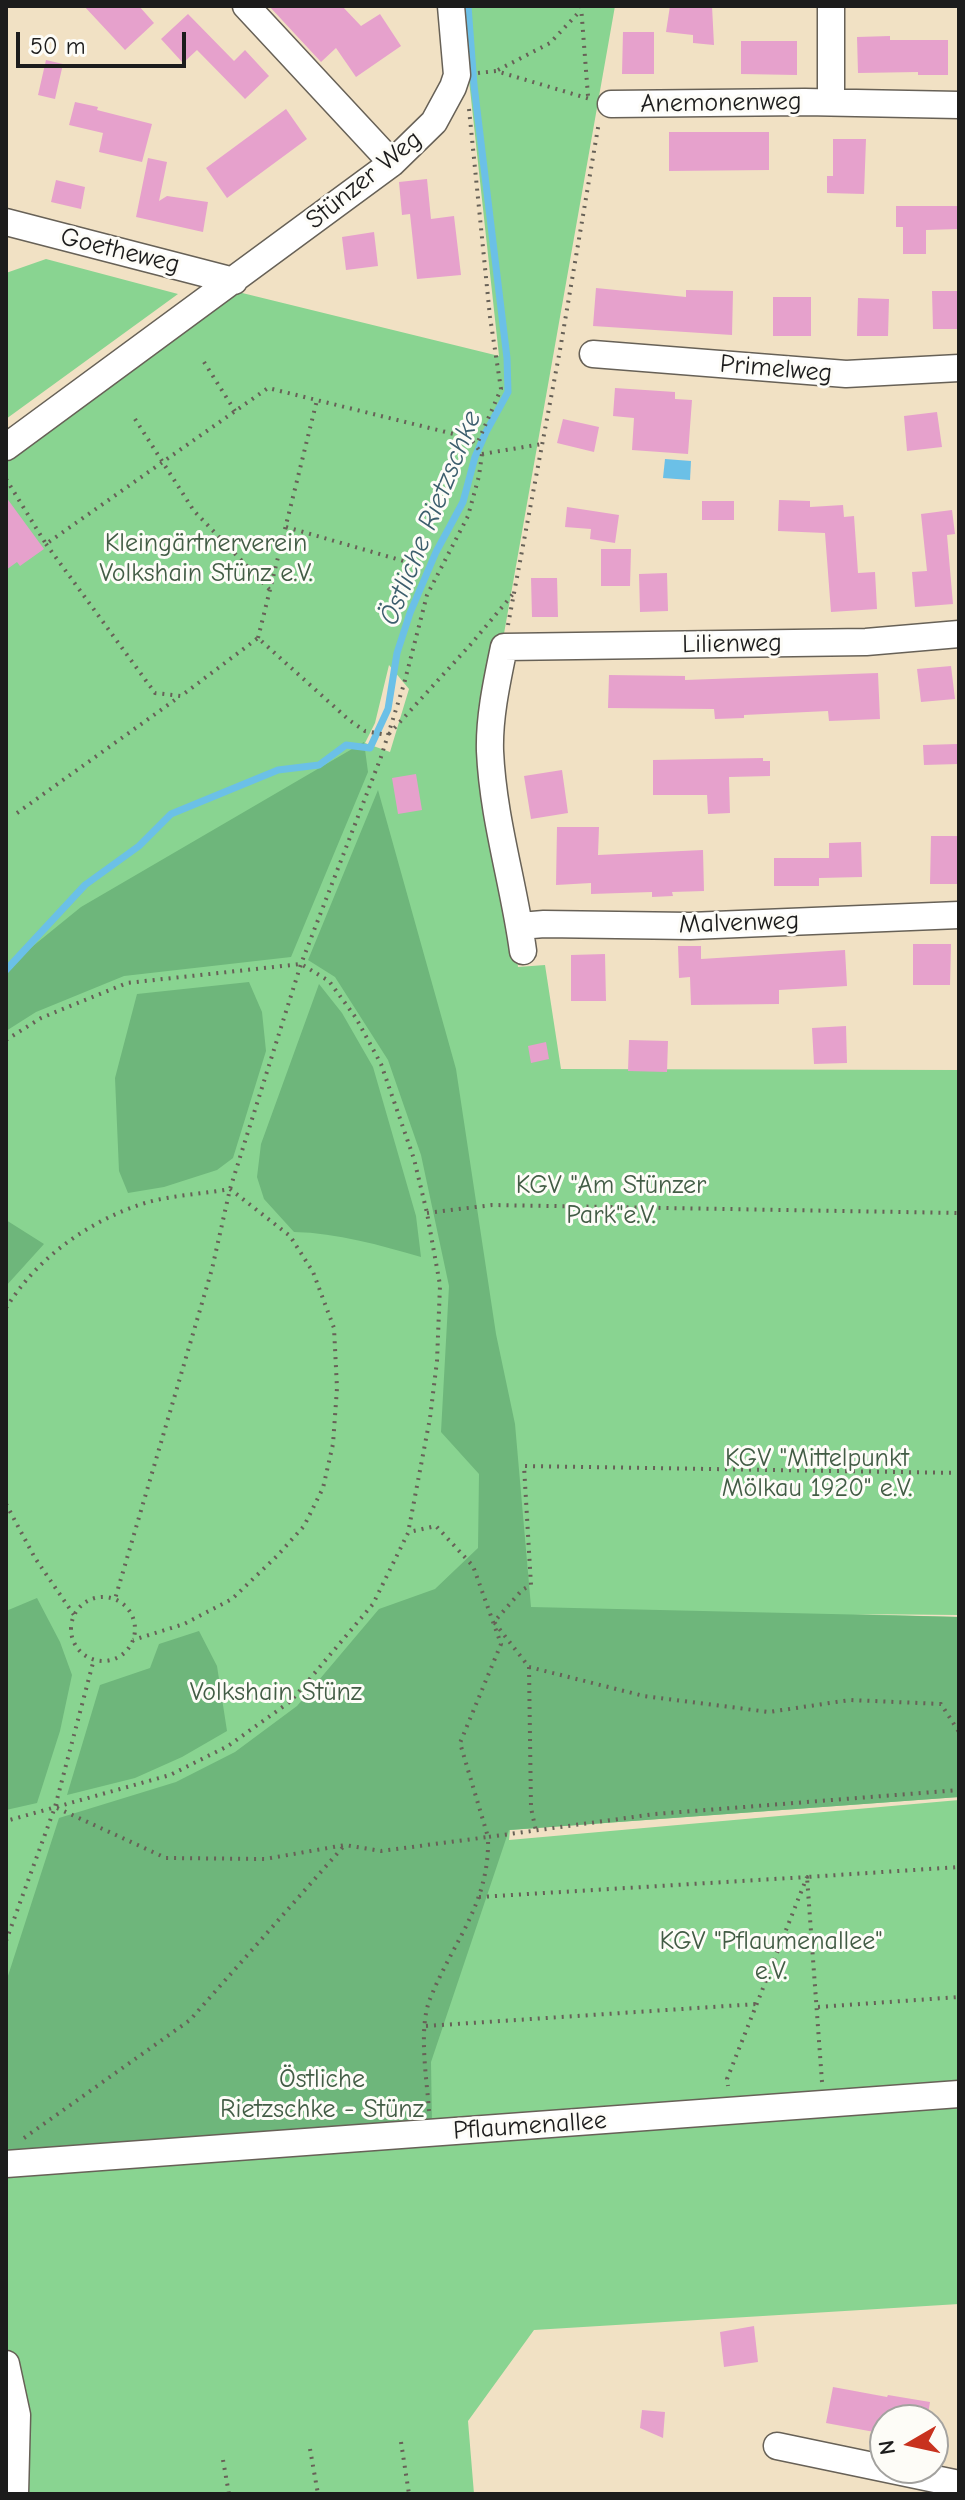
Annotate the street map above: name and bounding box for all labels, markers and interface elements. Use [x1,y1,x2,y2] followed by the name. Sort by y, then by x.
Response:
[20,16,190,66] scale bar
[30,32,86,60] text: 50 m
[640,86,802,120] street label: Anemonenweg
[300,124,428,236] street label: Stünzer Weg
[57,221,183,281] street label: Goetheweg
[718,349,834,389] street label: Primelweg
[373,406,489,630] water label: Östliche Rietzschke
[99,528,313,590] park label: Kleingärtnerverein Volkshain Stünz e.V.
[682,628,782,660] street label: Lilienweg
[678,905,800,941] street label: Malvenweg
[516,1170,706,1232] park label: KGV "Am Stünzer Park"e.V.
[722,1443,912,1504] park label: KGV "Mittelpunkt Mölkau 1920" e.V.
[190,1677,362,1709] park label: Volkshain Stünz
[659,1926,883,1988] park label: KGV "Pflaumenallee" e.V.
[220,2064,424,2126] park label: Östliche Rietzschke - Stünz
[452,2105,608,2147] street label: Pflaumenallee
[869,2404,949,2484] north arrow
[873,2438,901,2457] text: N

